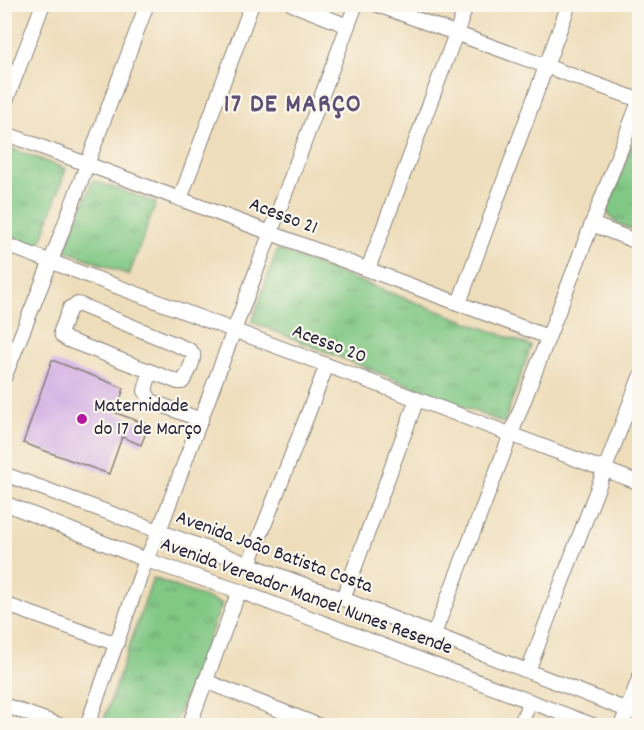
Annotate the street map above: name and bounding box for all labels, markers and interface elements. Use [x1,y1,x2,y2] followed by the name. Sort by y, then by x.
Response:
[224,87,362,124] district label: 17 DE MARÇO
[245,191,321,243] street label: Acesso 21
[288,318,370,372] street label: Acesso 20
[94,393,202,444] place label: Maternidade do 17 de Março
[75,412,89,426] marker: Maternidade do 17 de Março
[172,504,377,602] street label: Avenida João Batista Costa
[156,531,456,663] street label: Avenida Vereador Manoel Nunes Resende

